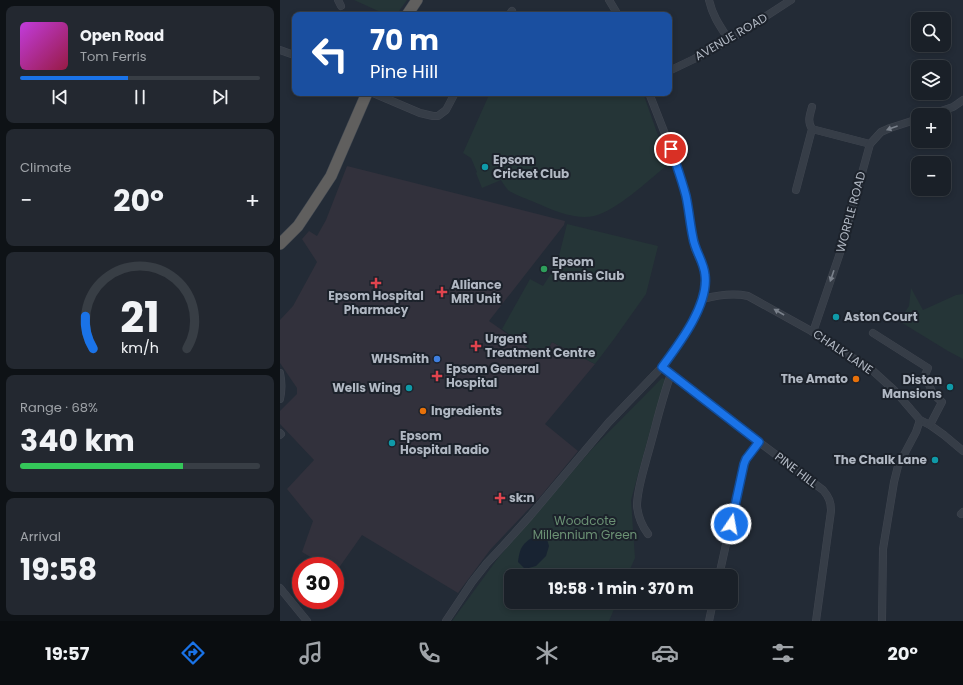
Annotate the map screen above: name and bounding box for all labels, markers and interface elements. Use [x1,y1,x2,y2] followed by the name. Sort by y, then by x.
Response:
[691,9,770,64] street label: AVENUE ROAD
[911,12,951,196] map controls
[911,12,951,52] button: search
[370,21,439,60] text: 70 m
[80,25,164,46] text: Open Road
[304,28,356,80] icon: left
[80,47,147,66] text: Tom Ferris
[370,59,438,84] text: Pine Hill
[911,60,951,100] button: layers
[49,86,71,108] icon: previous
[129,86,151,108] icon: pause
[209,86,231,108] icon: next
[911,108,951,148] button: +
[885,125,897,131] one-way arrow
[654,132,688,166] pin
[660,138,682,160] icon: arrive
[493,151,569,182] place label: Epsom Cricket Club
[911,156,951,196] button: −
[20,158,71,177] text: Climate
[480,162,490,172] marker: Epsom Cricket Club
[832,169,869,254] street label: WORPLE ROAD
[113,179,164,222] text: 20°
[20,185,32,216] text: −
[245,185,260,216] text: +
[552,253,624,284] place label: Epsom Tennis Club
[539,264,549,274] marker: Epsom Tennis Club
[829,270,835,282] one-way arrow
[451,276,502,307] place label: Alliance MRI Unit
[371,278,381,288] marker: Epsom Hospital Pharmacy
[436,286,448,298] marker: Alliance MRI Unit
[120,287,160,346] text: 21
[328,287,424,318] place label: Epsom Hospital Pharmacy
[844,308,918,325] place label: Aston Court
[773,309,785,316] one-way arrow
[831,312,841,322] marker: Aston Court
[810,325,877,378] street label: CHALK LANE
[485,330,596,361] place label: Urgent Treatment Centre
[121,337,159,357] text: km/h
[470,340,482,352] marker: Urgent Treatment Centre
[371,350,429,367] place label: WHSmith
[432,354,442,364] marker: WHSmith
[446,360,539,391] place label: Epsom General Hospital
[431,370,443,382] marker: Epsom General Hospital
[781,370,848,387] place label: The Amato
[882,371,942,402] place label: Diston Mansions
[851,374,861,384] marker: The Amato
[332,379,401,396] place label: Wells Wing
[945,382,955,392] marker: Diston Mansions
[404,383,414,393] marker: Wells Wing
[20,398,98,417] text: Range · 68%
[431,402,502,419] place label: Ingredients
[418,406,428,416] marker: Ingredients
[20,419,135,462] text: 340 km
[400,427,490,458] place label: Epsom Hospital Radio
[387,438,397,448] marker: Epsom Hospital Radio
[771,448,821,491] street label: PINE HILL
[834,451,928,468] place label: The Chalk Lane
[930,455,940,465] marker: The Chalk Lane
[509,489,535,506] place label: sk:n
[494,492,506,504] marker: sk:n
[710,503,752,545] position arrow
[533,512,637,543] park label: Woodcote Millennium Green
[20,527,61,546] text: Arrival
[20,548,97,591] text: 19:58
[292,557,344,609] speed limit sign: 30
[548,578,694,599] text: 19:58 · 1 min · 370 m
[179,639,207,667] icon: directions
[297,639,325,667] icon: music
[415,639,443,667] icon: phone
[533,639,561,667] icon: climate
[651,639,679,667] icon: car
[769,639,797,667] icon: filters
[45,641,89,666] text: 19:57
[888,641,918,666] text: 20°

